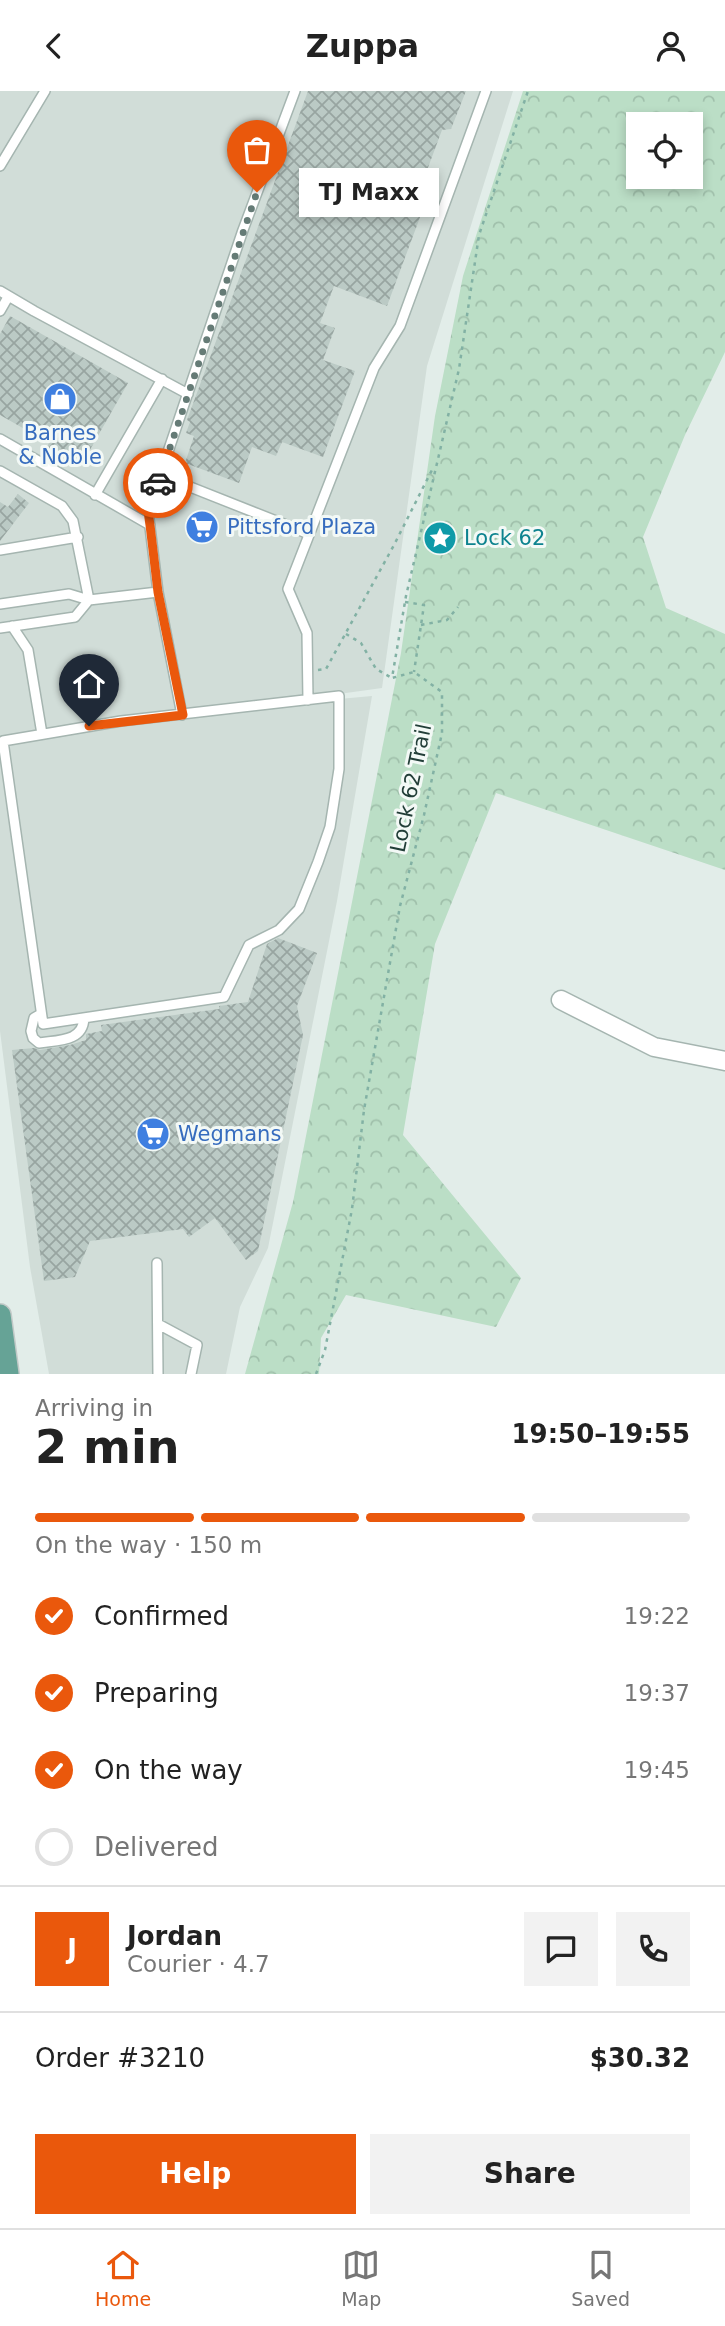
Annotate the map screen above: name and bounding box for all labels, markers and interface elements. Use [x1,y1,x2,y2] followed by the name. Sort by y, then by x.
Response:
[35,27,73,65] icon: back
[306,27,419,65] text: Zuppa
[652,27,690,65] icon: person
[626,112,703,189] map controls
[626,112,703,189] button: locate
[227,120,287,192] pin
[238,131,276,169] icon: bag
[299,167,439,217] callout: TJ Maxx
[319,179,419,205] text: TJ Maxx
[41,380,79,418] shop icon: Barnes & Noble
[18,421,102,469] place label: Barnes & Noble
[123,448,193,518] courier
[139,464,177,502] icon: car
[183,508,221,546] supermarket icon: Pittsford Plaza
[227,515,376,539] place label: Pittsford Plaza
[421,519,459,557] place icon: Lock 62
[464,526,545,550] place label: Lock 62
[59,654,119,726] pin
[70,665,108,703] icon: home
[386,721,436,855] street label: Lock 62 Trail
[134,1115,172,1153] supermarket icon: Wegmans
[178,1122,281,1146] place label: Wegmans
[35,1395,153,1421] text: Arriving in
[511,1419,690,1449] text: 19:50–19:55
[35,1420,179,1474] text: 2 min
[35,1532,262,1558] text: On the way · 150 m
[35,1597,73,1635] icon: check
[94,1601,229,1631] text: Confirmed
[624,1603,690,1629] text: 19:22
[35,1674,73,1712] icon: check
[94,1678,219,1708] text: Preparing
[624,1680,690,1706] text: 19:37
[35,1751,73,1789] icon: check
[94,1755,243,1785] text: On the way
[624,1757,690,1783] text: 19:45
[94,1832,218,1862] text: Delivered
[524,1912,598,1986] button: chat
[616,1912,690,1986] button: phone
[127,1921,222,1951] text: Jordan
[67,1934,77,1964] text: J
[127,1951,270,1977] text: Courier · 4.7
[35,2043,205,2073] text: Order #3210
[590,2043,690,2073] text: $30.32
[35,2134,356,2214] button: Help
[370,2134,690,2214] button: Share
[95,2246,151,2310] tab: Home
[341,2246,381,2310] tab: Map
[571,2246,630,2310] tab: Saved

